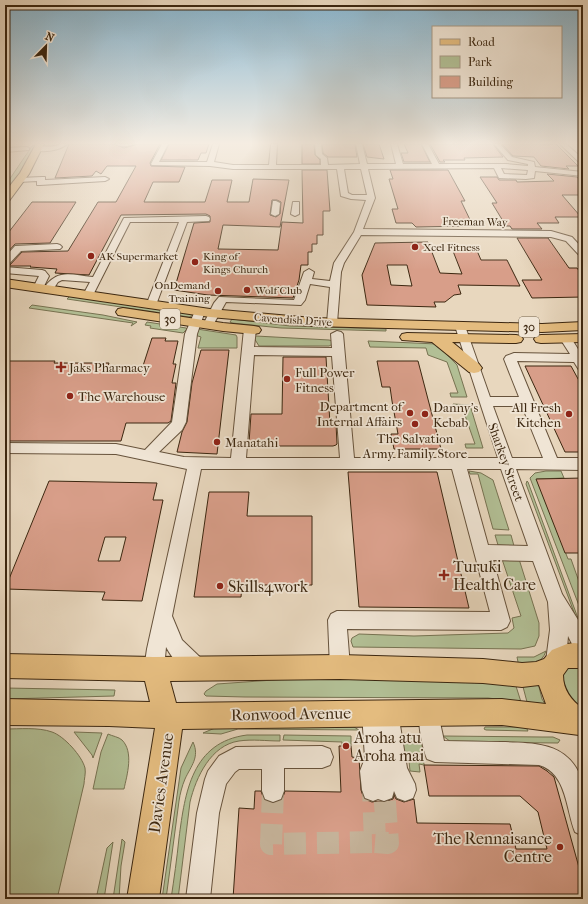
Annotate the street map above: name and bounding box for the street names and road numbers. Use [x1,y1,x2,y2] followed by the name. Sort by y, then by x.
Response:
[442,215,509,229] street label: Freeman Way
[160,309,180,329] road number: 30
[254,311,333,329] street label: Cavendish Drive
[519,317,539,337] road number: 30
[485,421,527,504] street label: Sharkey Street
[231,703,351,725] street label: Ronwood Avenue
[145,732,177,834] street label: Davies Avenue

